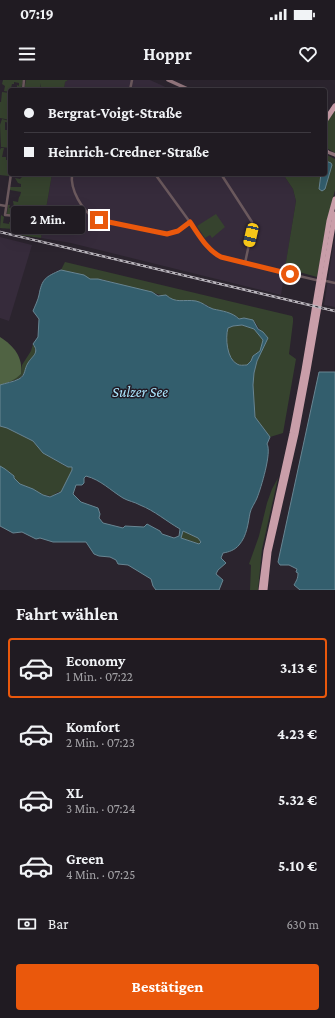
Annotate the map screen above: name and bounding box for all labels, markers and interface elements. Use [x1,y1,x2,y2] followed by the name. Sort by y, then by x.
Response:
[20,6,54,22] text: 07:19
[16,43,38,65] icon: menu
[297,43,319,65] icon: heart
[143,44,192,64] text: Hoppr
[48,105,182,121] text: Bergrat-Voigt-Straße
[48,144,209,160] text: Heinrich-Credner-Straße
[11,206,85,234] callout: 2 Min.
[90,211,108,229] route end
[30,212,66,227] text: 2 Min.
[242,222,260,248] car
[281,265,299,283] route start
[112,384,168,400] water label: Sulzer See
[16,604,118,624] text: Fahrt wählen
[18,650,54,686] icon: car
[66,653,125,669] text: Economy
[280,660,317,676] text: 3.13 €
[66,669,133,684] text: 1 Min. · 07:22
[18,716,54,752] icon: car
[66,719,120,735] text: Komfort
[277,726,317,742] text: 4.23 €
[66,735,135,750] text: 2 Min. · 07:23
[18,782,54,818] icon: car
[66,785,83,801] text: XL
[278,792,317,808] text: 5.32 €
[66,801,135,816] text: 3 Min. · 07:24
[18,848,54,884] icon: car
[66,851,104,867] text: Green
[278,858,317,874] text: 5.10 €
[66,867,135,882] text: 4 Min. · 07:25
[16,913,38,935] icon: cash
[48,916,68,932] text: Bar
[286,917,319,932] text: 630 m
[16,964,319,1010] button: Bestätigen

